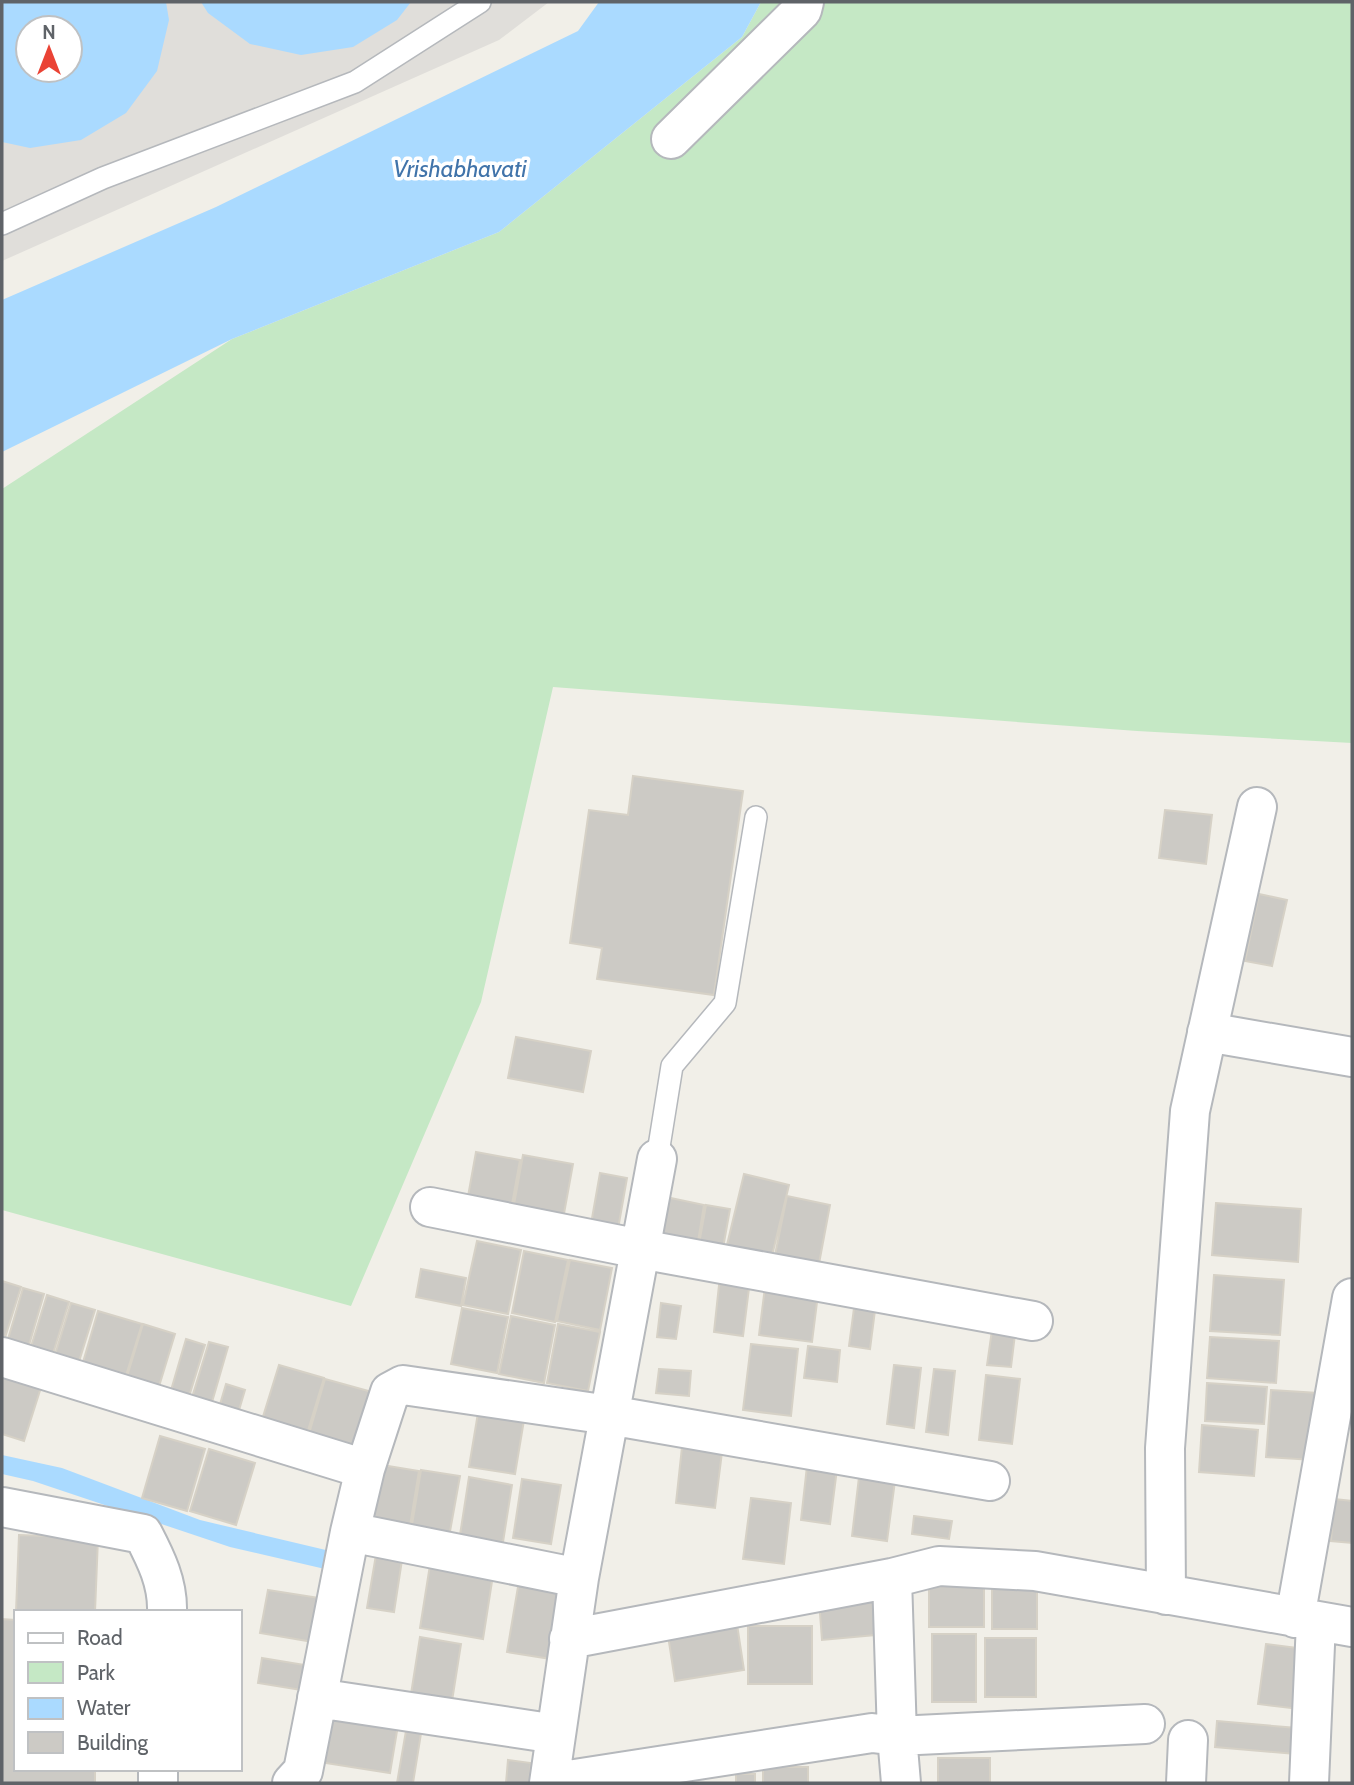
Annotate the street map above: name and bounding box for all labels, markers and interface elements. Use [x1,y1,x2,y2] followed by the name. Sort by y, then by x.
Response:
[14,14,84,84] north arrow
[42,21,56,44] text: N
[393,154,528,183] water label: Vrishabhavati
[14,1610,242,1771] legend
[77,1625,123,1650] text: Road
[77,1660,115,1685] text: Park
[77,1695,131,1720] text: Water
[77,1730,149,1755] text: Building

